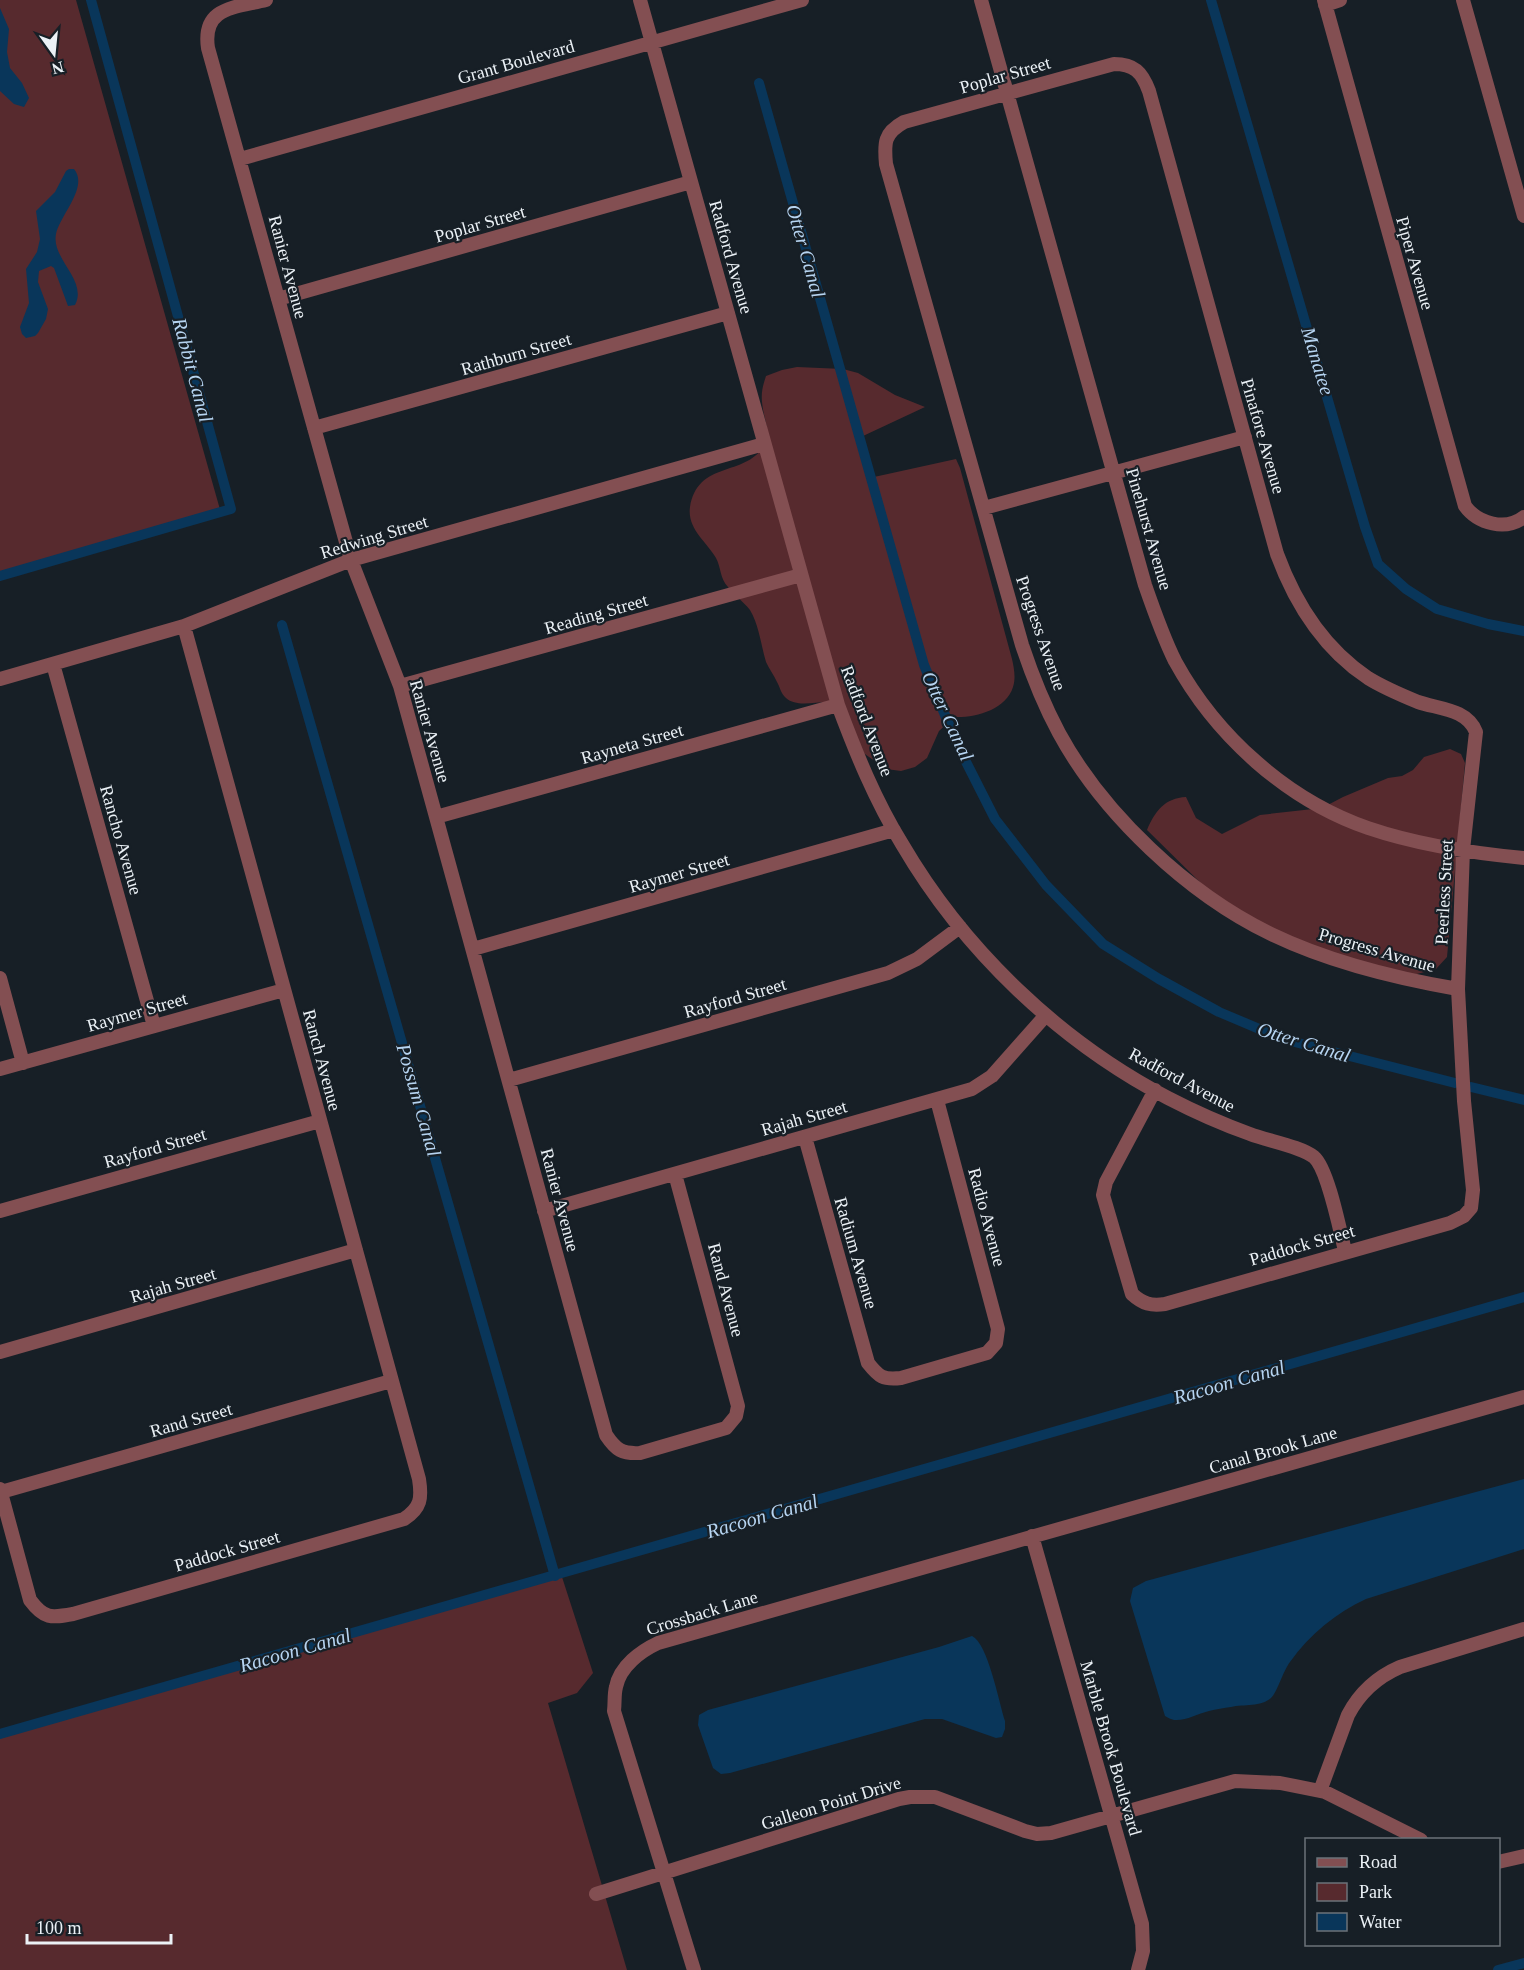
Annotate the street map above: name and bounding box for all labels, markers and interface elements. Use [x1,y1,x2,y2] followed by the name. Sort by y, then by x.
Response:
[24,24,84,84] north arrow
[455,36,577,88] street label: Grant Boulevard
[957,53,1053,97] street label: Poplar Street
[50,58,66,78] text: N
[705,198,757,316] street label: Radford Avenue
[432,202,528,246] street label: Poplar Street
[782,202,830,301] water label: Otter Canal
[265,213,311,321] street label: Ranier Avenue
[1392,214,1438,312] street label: Piper Avenue
[168,314,218,425] water label: Rabbit Canal
[1297,323,1339,398] water label: Manatee
[459,329,573,379] street label: Rathburn Street
[1237,376,1289,496] street label: Pinafore Avenue
[1122,466,1176,592] street label: Pinehurst Avenue
[318,511,430,563] street label: Redwing Street
[1012,573,1070,693] street label: Progress Avenue
[542,590,650,638] street label: Reading Street
[837,663,897,779] street label: Radford Avenue
[918,668,978,765] water label: Otter Canal
[406,677,454,785] street label: Ranier Avenue
[579,720,685,768] street label: Rayneta Street
[96,783,146,897] street label: Rancho Avenue
[1431,839,1457,945] street label: Peerless Street
[627,849,731,897] street label: Raymer Street
[1316,924,1438,976] street label: Progress Avenue
[682,974,788,1022] street label: Rayford Street
[85,988,189,1036] street label: Raymer Street
[299,1007,345,1113] street label: Ranch Avenue
[1255,1017,1354,1067] water label: Otter Canal
[392,1040,446,1159] water label: Possum Canal
[1126,1044,1238,1116] street label: Radford Avenue
[759,1096,849,1140] street label: Rajah Street
[102,1124,208,1172] street label: Rayford Street
[537,1146,583,1254] street label: Ranier Avenue
[964,1166,1010,1268] street label: Radio Avenue
[831,1195,881,1311] street label: Radium Avenue
[1247,1220,1357,1270] street label: Paddock Street
[704,1241,748,1339] street label: Rand Avenue
[128,1263,218,1307] street label: Rajah Street
[1170,1355,1288,1409] water label: Racoon Canal
[148,1399,234,1441] street label: Rand Street
[1207,1422,1339,1478] street label: Canal Brook Lane
[703,1489,821,1543] water label: Racoon Canal
[172,1526,282,1576] street label: Paddock Street
[644,1587,760,1639] street label: Crossback Lane
[236,1623,354,1677] water label: Racoon Canal
[1076,1658,1146,1838] street label: Marble Brook Boulevard
[759,1772,903,1834] street label: Galleon Point Drive
[1305,1838,1500,1946] legend
[1359,1852,1397,1872] text: Road
[1359,1882,1392,1902] text: Park
[27,1907,171,1945] scale bar
[1359,1912,1402,1932] text: Water
[36,1918,82,1938] text: 100 m

